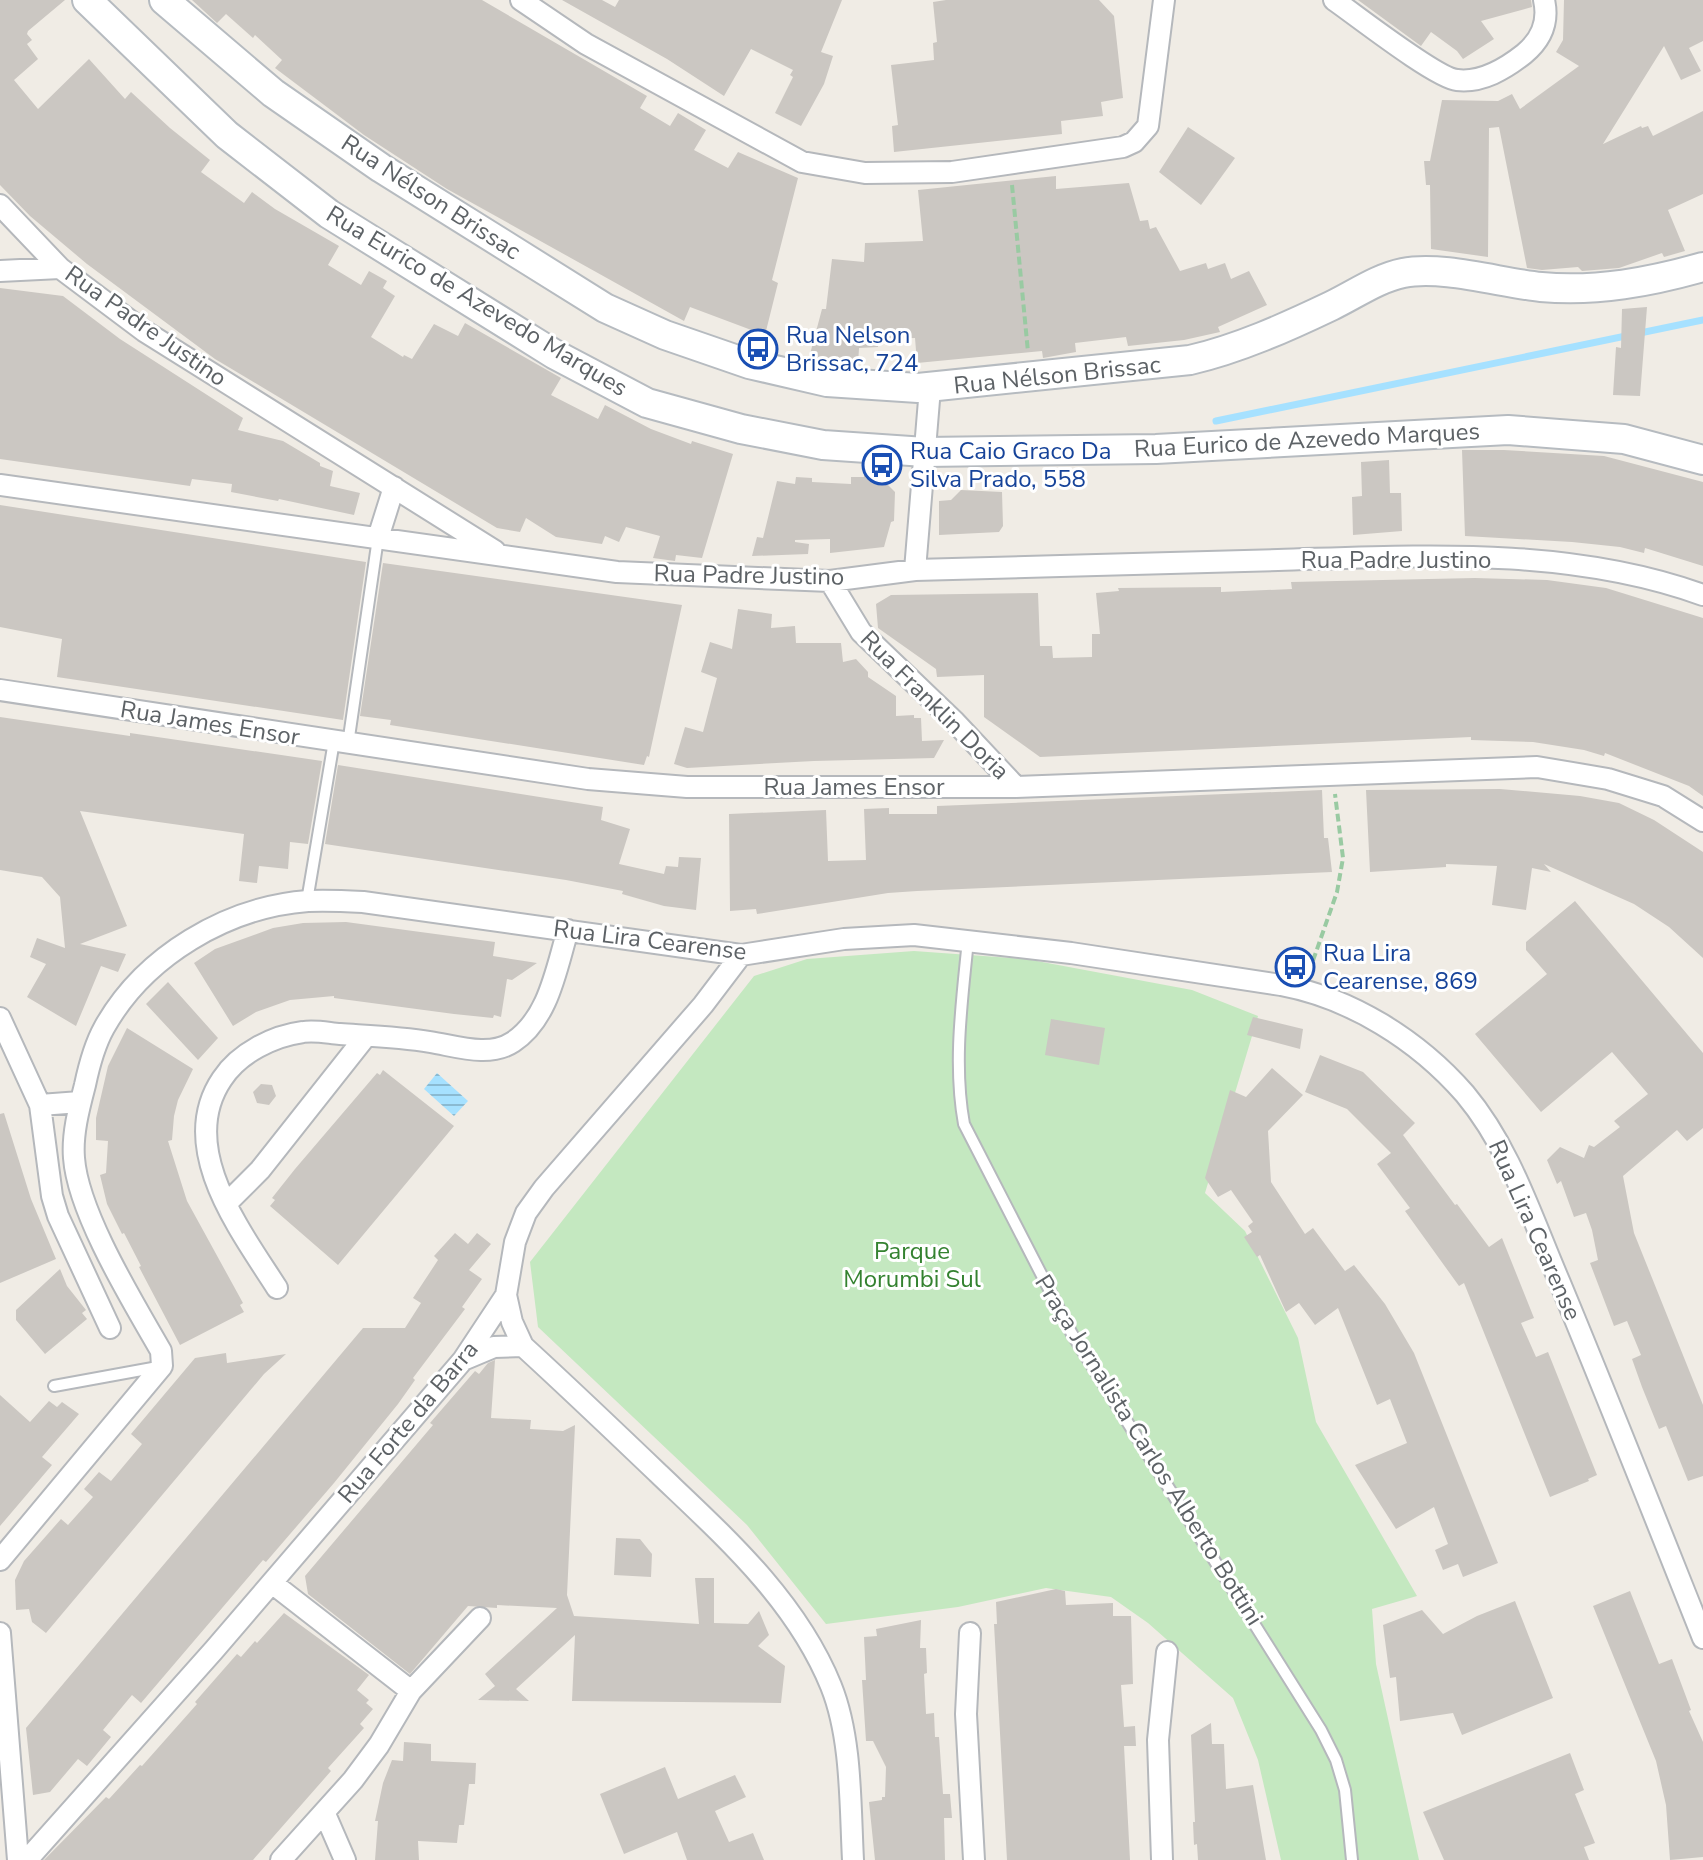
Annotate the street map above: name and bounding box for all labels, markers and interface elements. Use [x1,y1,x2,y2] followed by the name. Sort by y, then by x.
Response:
[335,127,527,267] street label: Rua Nélson Brissac
[320,198,634,404] street label: Rua Eurico de Azevedo Marques
[59,258,233,394] street label: Rua Padre Justino
[786,319,918,379] place label: Rua Nelson Brissac, 724
[737,328,779,370] bus stop icon: Rua Nelson Brissac, 724
[952,348,1162,402] street label: Rua Nélson Brissac
[1133,415,1481,465] street label: Rua Eurico de Azevedo Marques
[910,435,1112,495] place label: Rua Caio Graco Da Silva Prado, 558
[861,444,903,486] bus stop icon: Rua Caio Graco Da Silva Prado, 558
[1301,544,1491,576] street label: Rua Padre Justino
[653,557,845,593] street label: Rua Padre Justino
[853,623,1017,787] street label: Rua Franklin Doria
[118,693,302,753] street label: Rua James Ensor
[763,771,945,803] street label: Rua James Ensor
[552,912,748,968] street label: Rua Lira Cearense
[1323,937,1478,997] place label: Rua Lira Cearense, 869
[1274,946,1316,988] bus stop icon: Rua Lira Cearense, 869
[1481,1135,1589,1325] street label: Rua Lira Cearense
[843,1235,981,1295] park label: Parque Morumbi Sul
[1027,1269,1271,1631] street label: Praça Jornalista Carlos Alberto Bottini
[331,1334,485,1510] street label: Rua Forte da Barra

